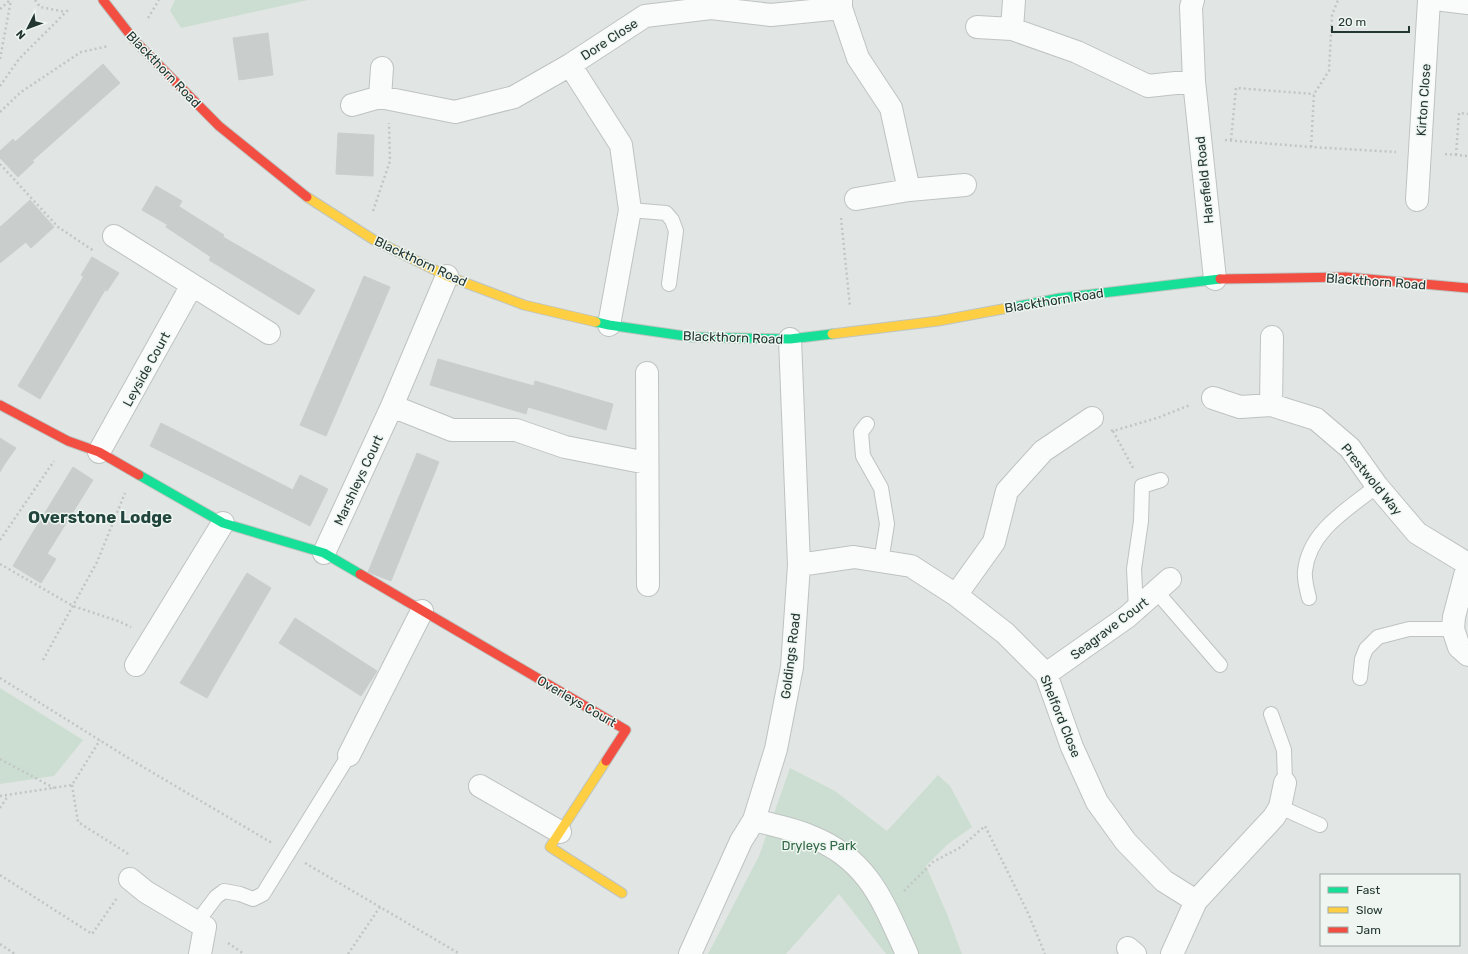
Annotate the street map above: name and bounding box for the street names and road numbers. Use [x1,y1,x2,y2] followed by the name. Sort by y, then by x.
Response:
[578,15,641,63] street label: Dore Close
[123,28,204,111] street label: Blackthorn Road
[1413,63,1434,137] street label: Kirton Close
[1192,136,1217,224] street label: Harefield Road
[372,233,469,289] street label: Blackthorn Road
[1325,271,1426,292] street label: Blackthorn Road
[1003,285,1105,316] street label: Blackthorn Road
[683,328,783,347] street label: Blackthorn Road
[120,329,173,409] street label: Leyside Court
[331,433,386,528] street label: Marshleys Court
[1338,440,1405,518] street label: Prestwold Way
[1067,594,1152,663] street label: Seagrave Court
[778,612,804,700] street label: Goldings Road
[534,673,619,730] street label: Overleys Court
[1037,673,1084,760] street label: Shelford Close

